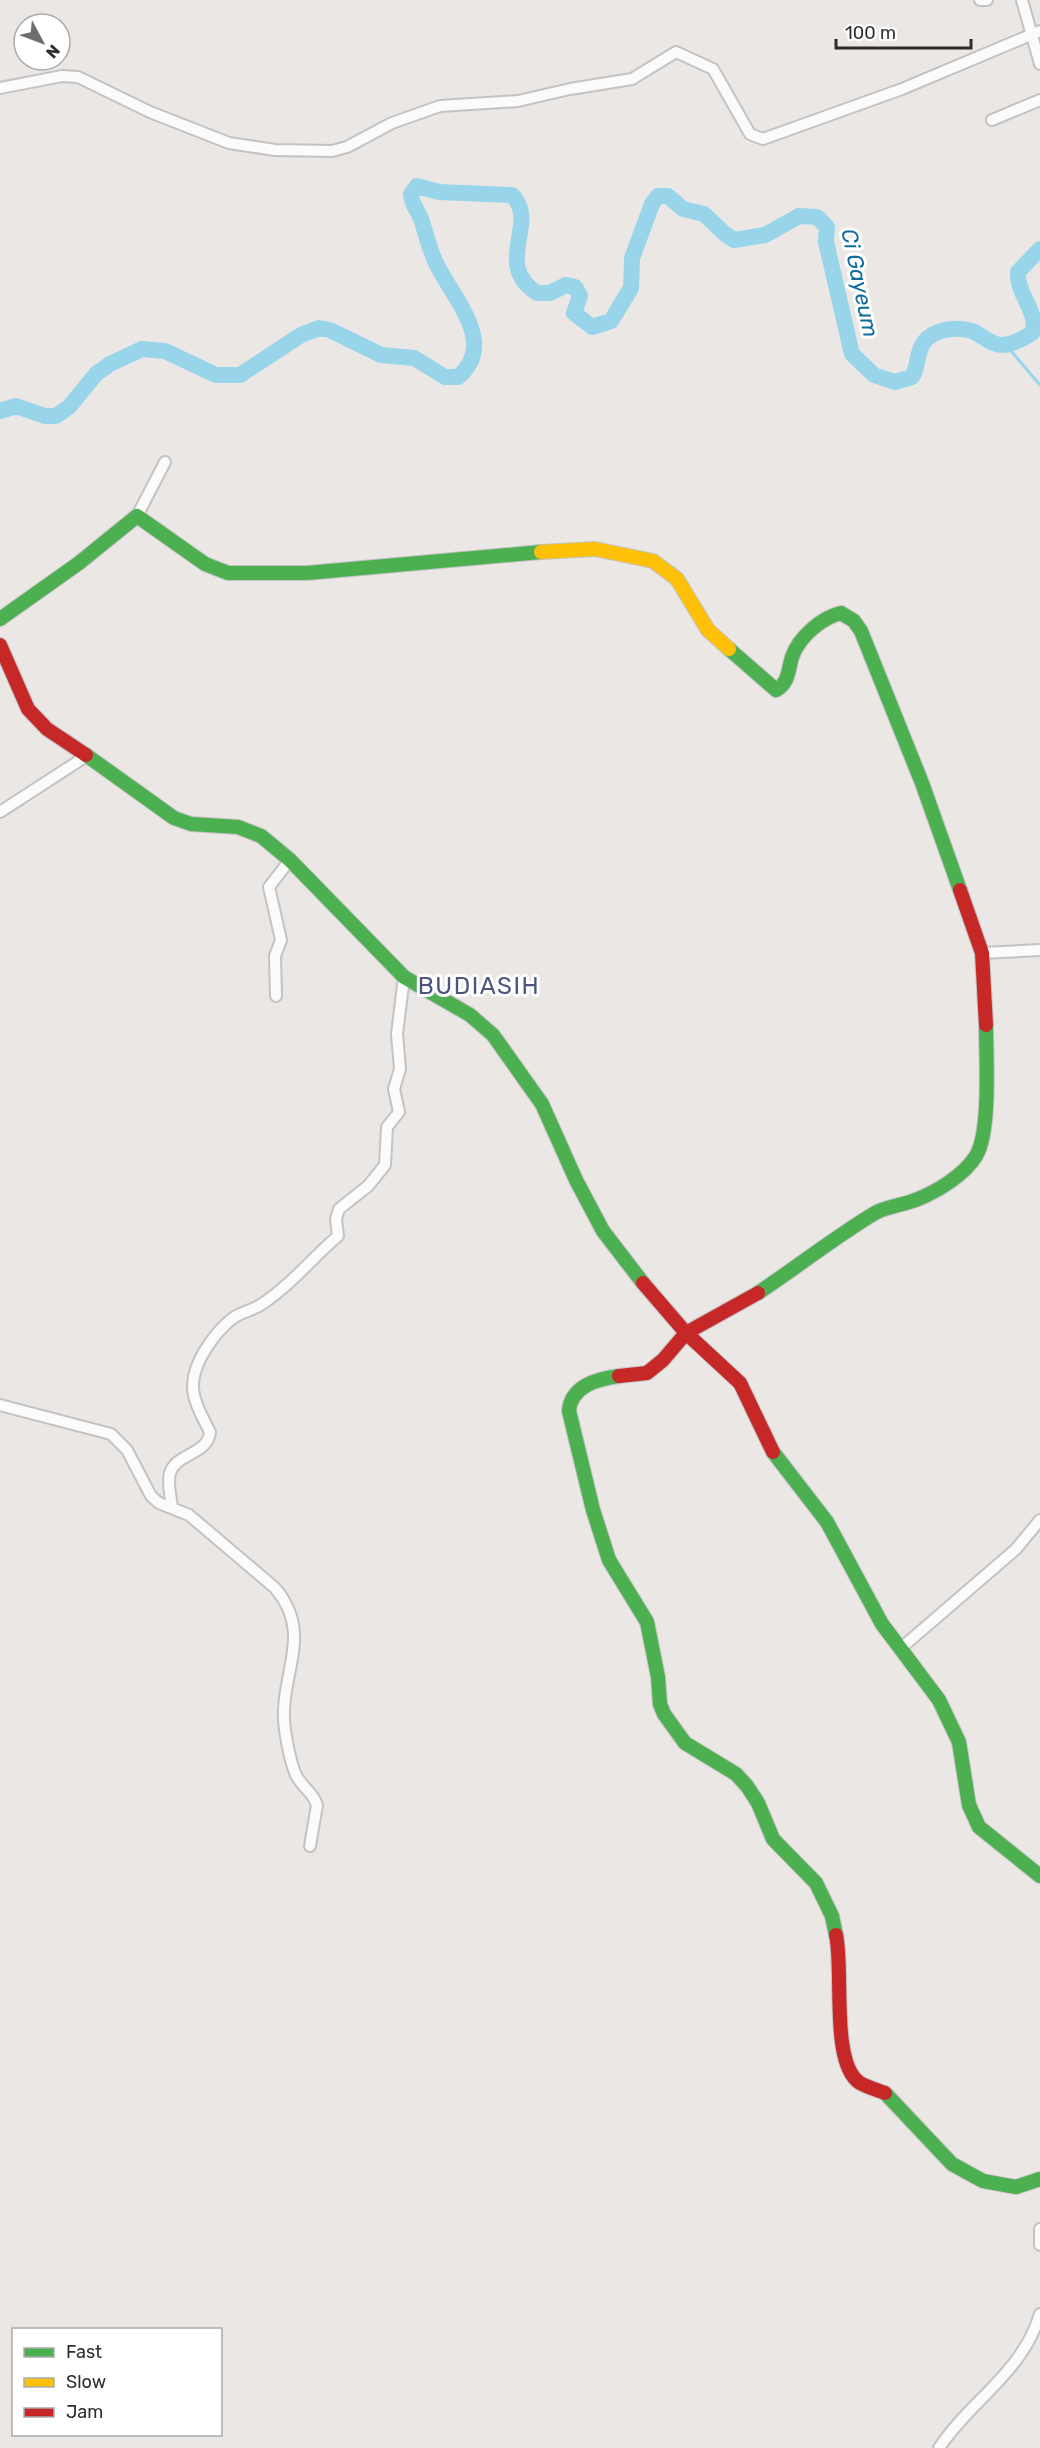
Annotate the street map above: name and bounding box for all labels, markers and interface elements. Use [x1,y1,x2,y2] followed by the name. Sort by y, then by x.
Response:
[12,12,72,72] north arrow
[836,12,971,50] scale bar
[845,22,896,44] text: 100 m
[42,41,64,62] text: N
[835,226,885,340] water label: Ci Gayeum
[418,972,540,1000] district label: BUDIASIH
[12,2328,222,2436] legend
[66,2341,102,2363] text: Fast
[66,2371,106,2393] text: Slow
[66,2401,103,2423] text: Jam

